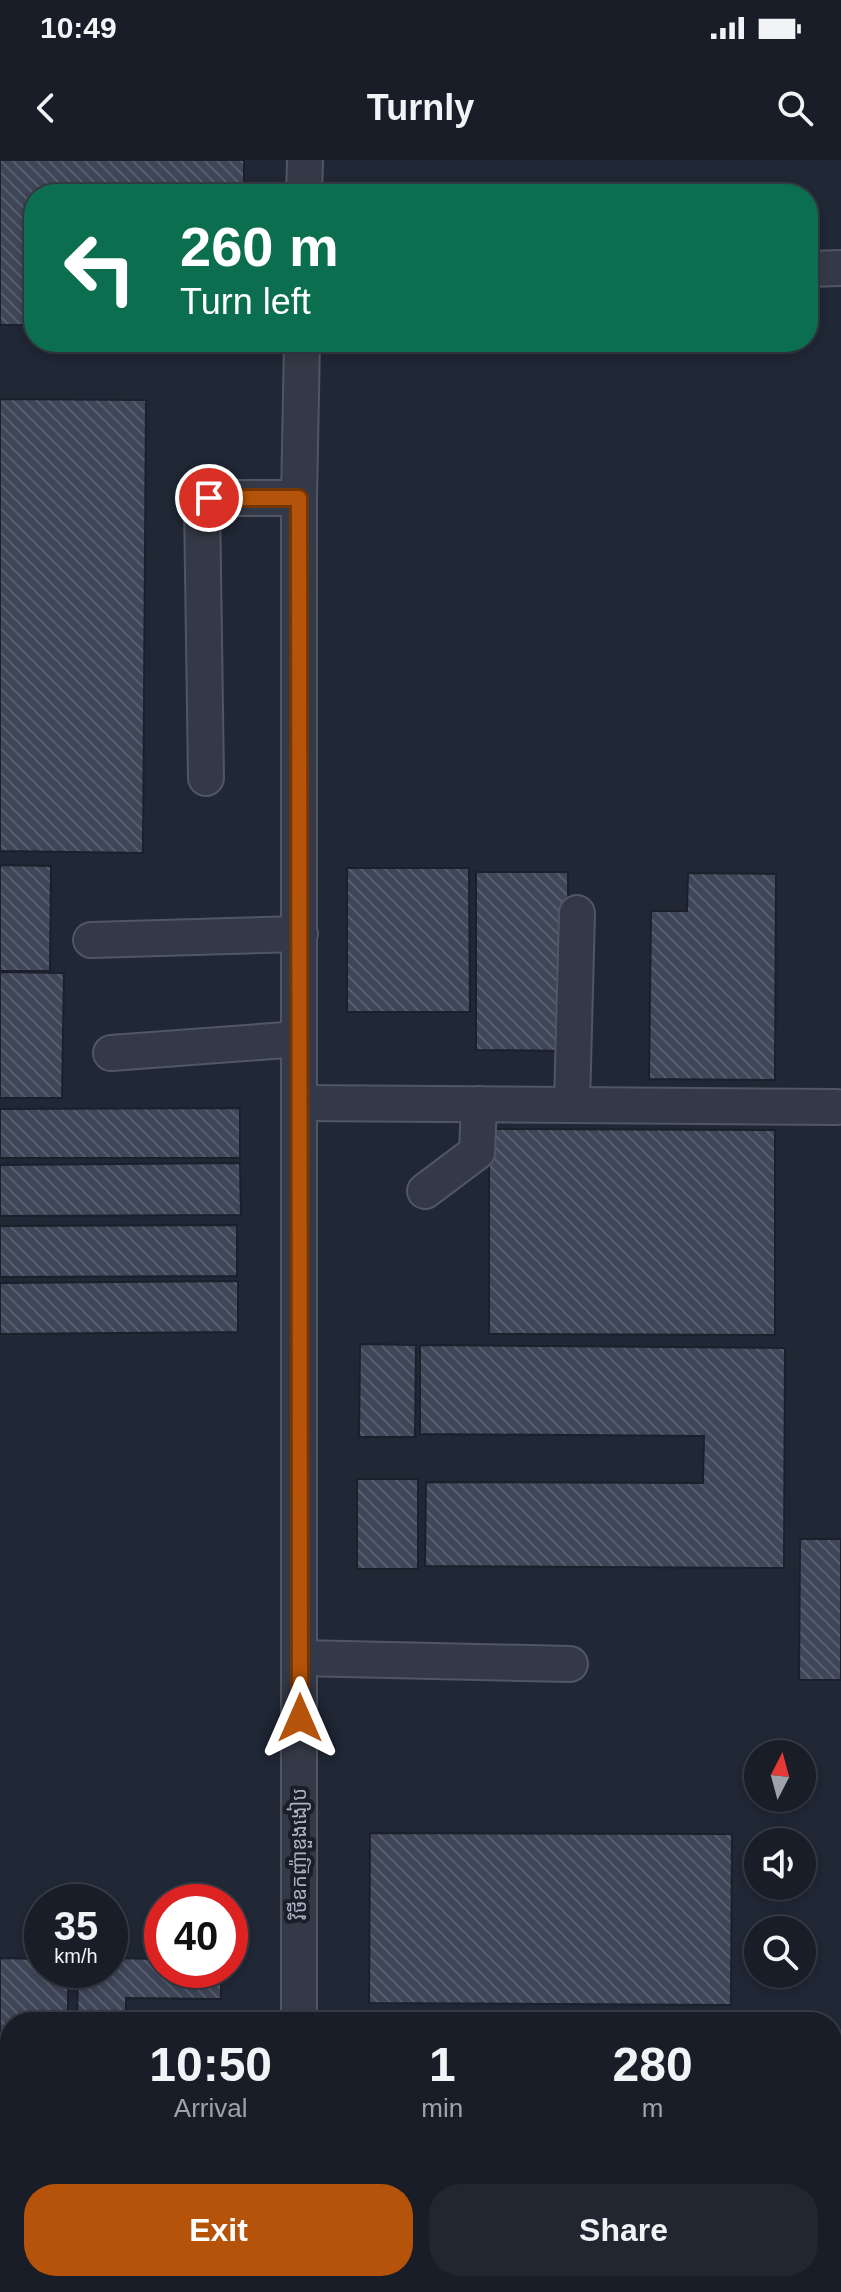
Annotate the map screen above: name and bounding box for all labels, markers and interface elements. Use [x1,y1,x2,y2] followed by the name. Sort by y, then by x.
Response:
[40,11,117,44] text: 10:49
[24,86,68,130] icon: back
[773,86,817,130] icon: search
[367,87,474,128] text: Turnly
[180,215,339,278] text: 260 m
[48,216,152,320] icon: left
[180,281,311,322] text: Turn left
[175,464,243,532] pin
[187,476,231,520] icon: arrive
[258,1676,342,1760] position arrow
[744,1740,816,1812] north arrow
[744,1740,816,1988] map controls
[286,1788,312,1920] street label: វិថីឧកញ៉ាឌួងងៀប
[744,1828,816,1900] button: sound
[144,1884,248,1988] speed limit sign: 40
[54,1904,98,1948] text: 35
[744,1916,816,1988] button: search
[54,1945,98,1967] text: km/h
[149,2038,272,2091] text: 10:50
[429,2038,456,2091] text: 1
[613,2038,693,2091] text: 280
[174,2093,248,2123] text: Arrival
[421,2093,463,2123] text: min
[642,2093,663,2123] text: m
[24,2184,413,2276] button: Exit
[429,2184,818,2276] button: Share

